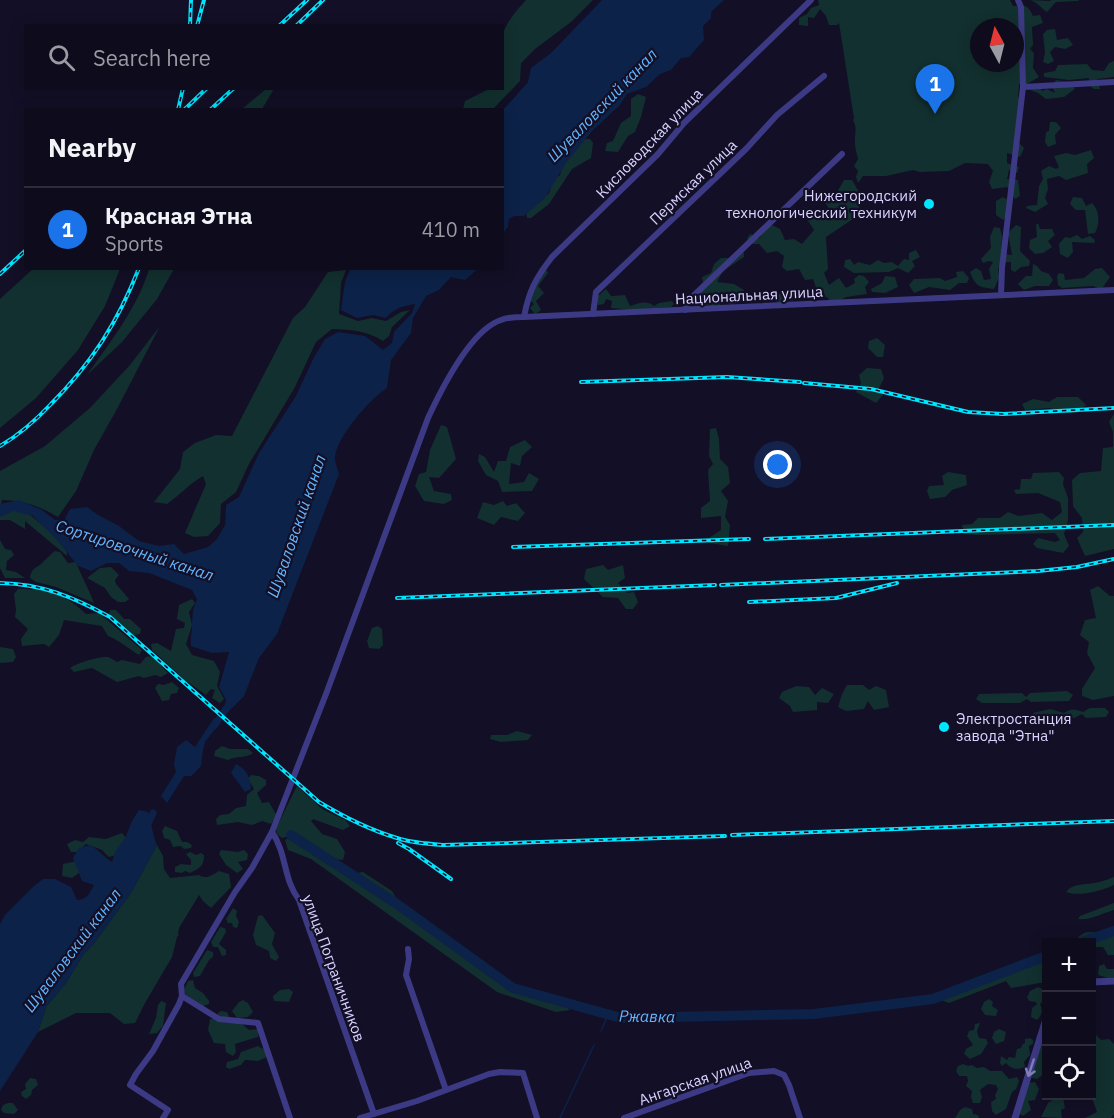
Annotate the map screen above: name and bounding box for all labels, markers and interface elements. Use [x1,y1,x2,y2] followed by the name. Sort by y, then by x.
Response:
[970,18,1024,72] north arrow
[24,24,504,90] search box
[45,41,78,74] icon: search
[93,43,211,72] text: Search here
[543,44,661,166] water label: Шуваловский канал
[916,64,954,114] pin: 1
[592,84,706,202] street label: Кисловодская улица
[48,130,136,164] text: Nearby
[645,135,741,229] street label: Пермская улица
[725,186,917,222] place label: Нижегородский технологический техникум
[922,197,936,211] marker: Нижегородский технологический техникум
[105,201,253,230] text: Красная Этна
[62,216,74,243] text: 1
[422,216,480,243] text: 410 m
[105,230,164,257] text: Sports
[675,282,823,308] street label: Национальная улица
[763,450,792,479] your location
[262,452,330,600] water label: Шуваловский канал
[54,515,217,585] water label: Сортировочный канал
[956,709,1072,745] place label: Электростанция завода "Этна"
[937,720,951,734] marker: Электростанция завода "Этна"
[19,884,125,1016] water label: Шуваловский канал
[299,892,369,1044] street label: улица Пограничников
[1042,938,1096,1100] map controls
[1042,938,1096,992] button: +
[1042,992,1096,1046] button: −
[619,1006,675,1026] water label: Ржавка
[1042,1046,1096,1100] button: locate
[636,1053,754,1109] street label: Ангарская улица
[1024,1058,1035,1077] one-way arrow

